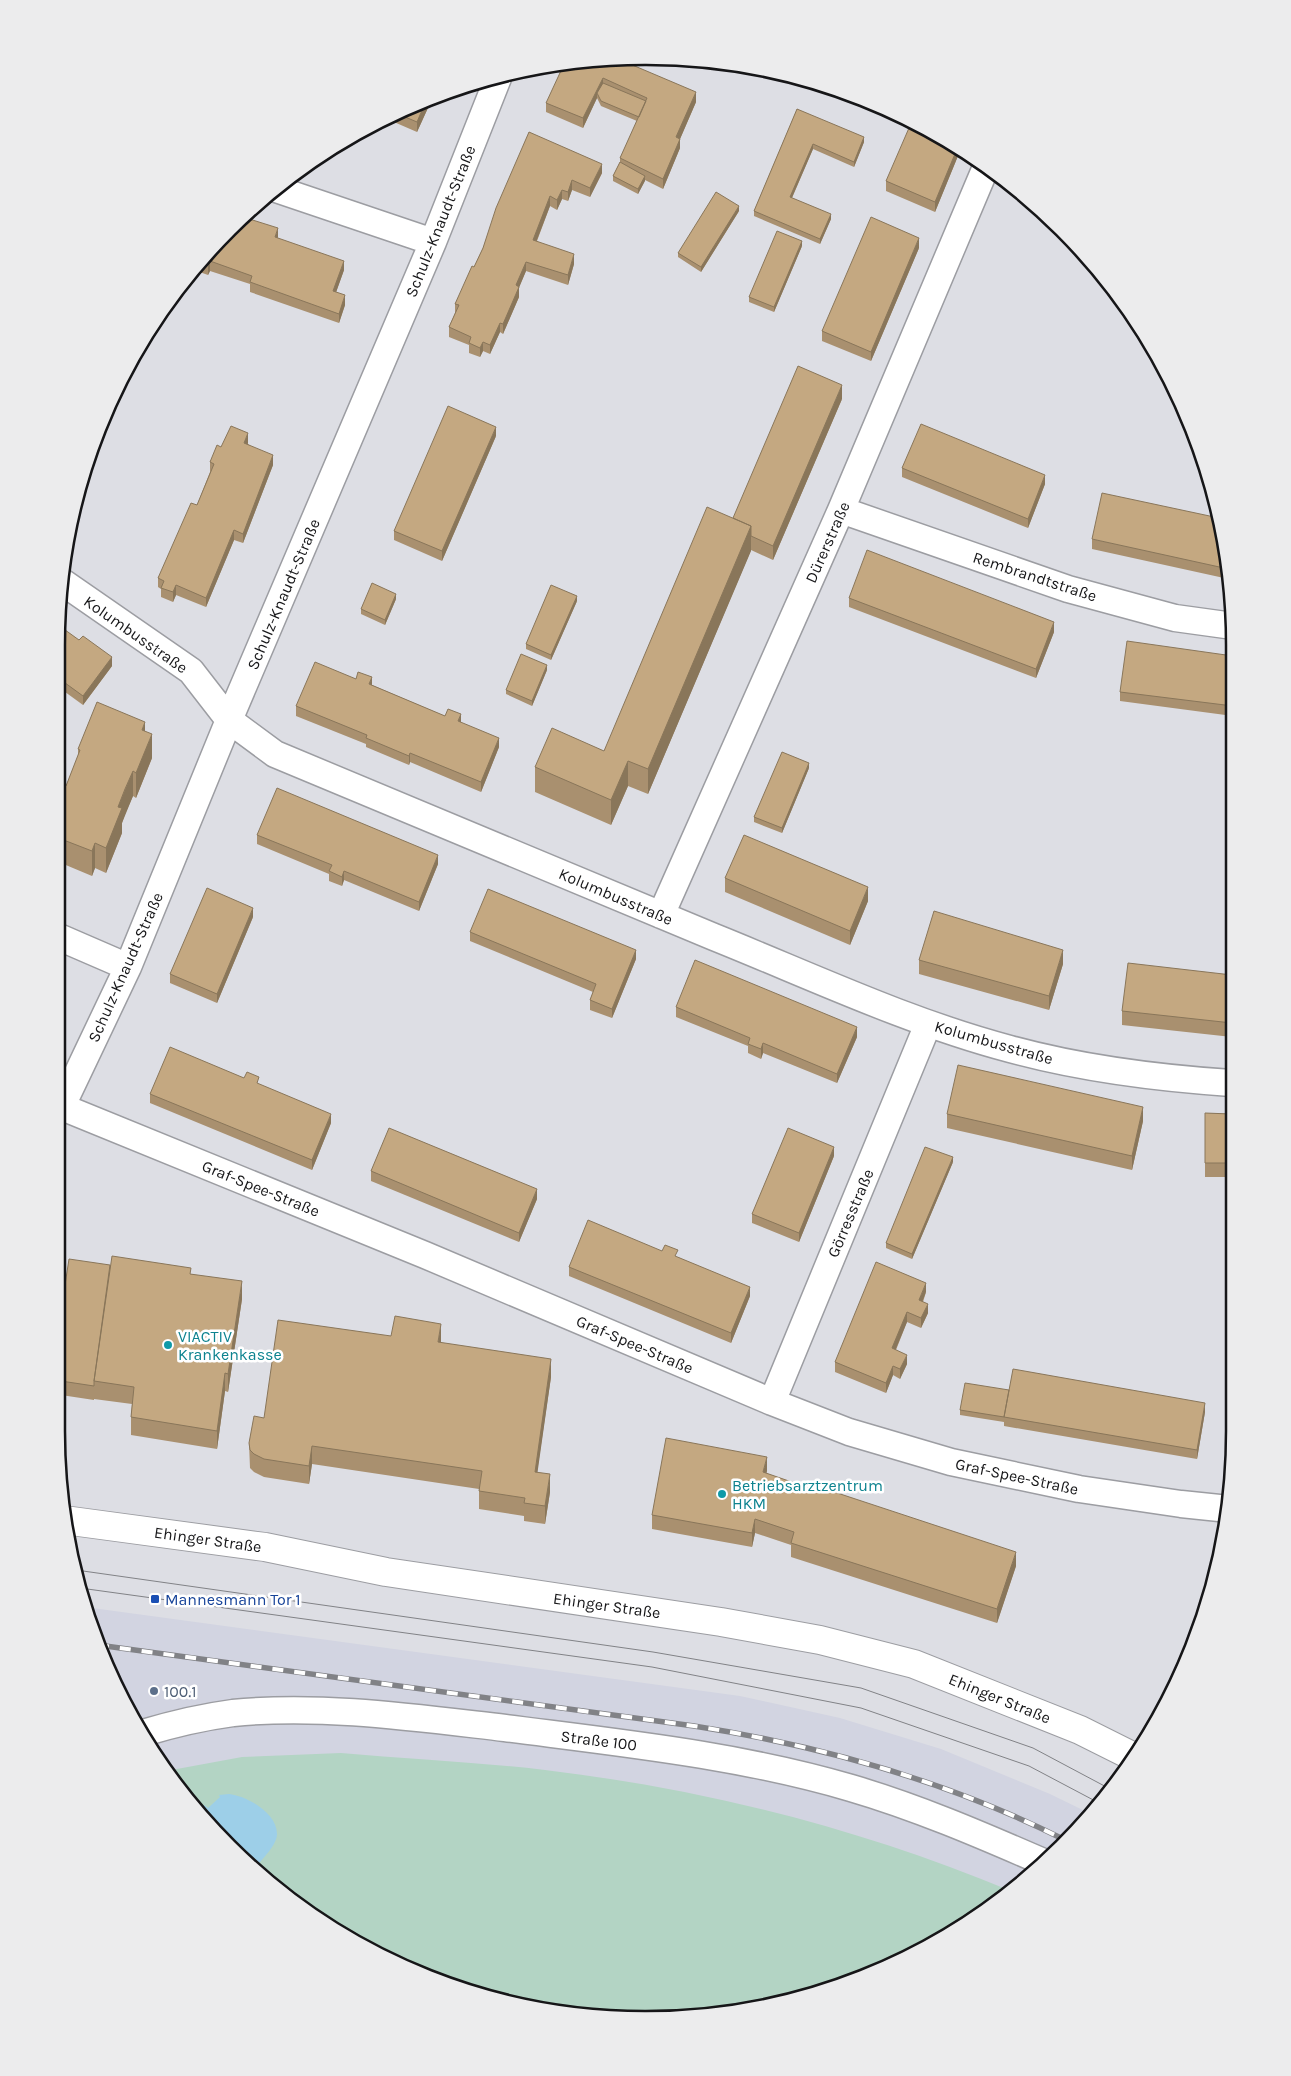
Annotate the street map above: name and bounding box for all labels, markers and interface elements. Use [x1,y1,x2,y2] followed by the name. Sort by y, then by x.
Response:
[401,142,480,300] street label: Schulz-Knaudt-Straße
[801,499,854,586] street label: Dürerstraße
[243,516,324,673] street label: Schulz-Knaudt-Straße
[970,547,1099,605] street label: Rembrandtstraße
[80,592,191,677] street label: Kolumbusstraße
[556,864,676,929] street label: Kolumbusstraße
[84,889,167,1045] street label: Schulz-Knaudt-Straße
[932,1017,1055,1068] street label: Kolumbusstraße
[199,1156,322,1221] street label: Graf-Spee-Straße
[823,1166,878,1260] street label: Görresstraße
[573,1311,696,1378] street label: Graf-Spee-Straße
[178,1327,282,1364] place label: VIACTIV Krankenkasse
[162,1339,174,1351] marker: VIACTIV Krankenkasse
[954,1454,1080,1499] street label: Graf-Spee-Straße
[732,1476,883,1513] place label: Betriebsarztzentrum HKM
[716,1488,728,1500] marker: Betriebsarztzentrum HKM
[153,1523,263,1556] street label: Ehinger Straße
[552,1589,662,1622] street label: Ehinger Straße
[165,1590,301,1609] place label: Mannesmann Tor 1
[149,1593,161,1605] marker: Mannesmann Tor 1
[946,1669,1054,1728] street label: Ehinger Straße
[164,1682,196,1701] place label: 100.1
[148,1685,160,1697] marker: 100.1
[560,1726,638,1755] street label: Straße 100

